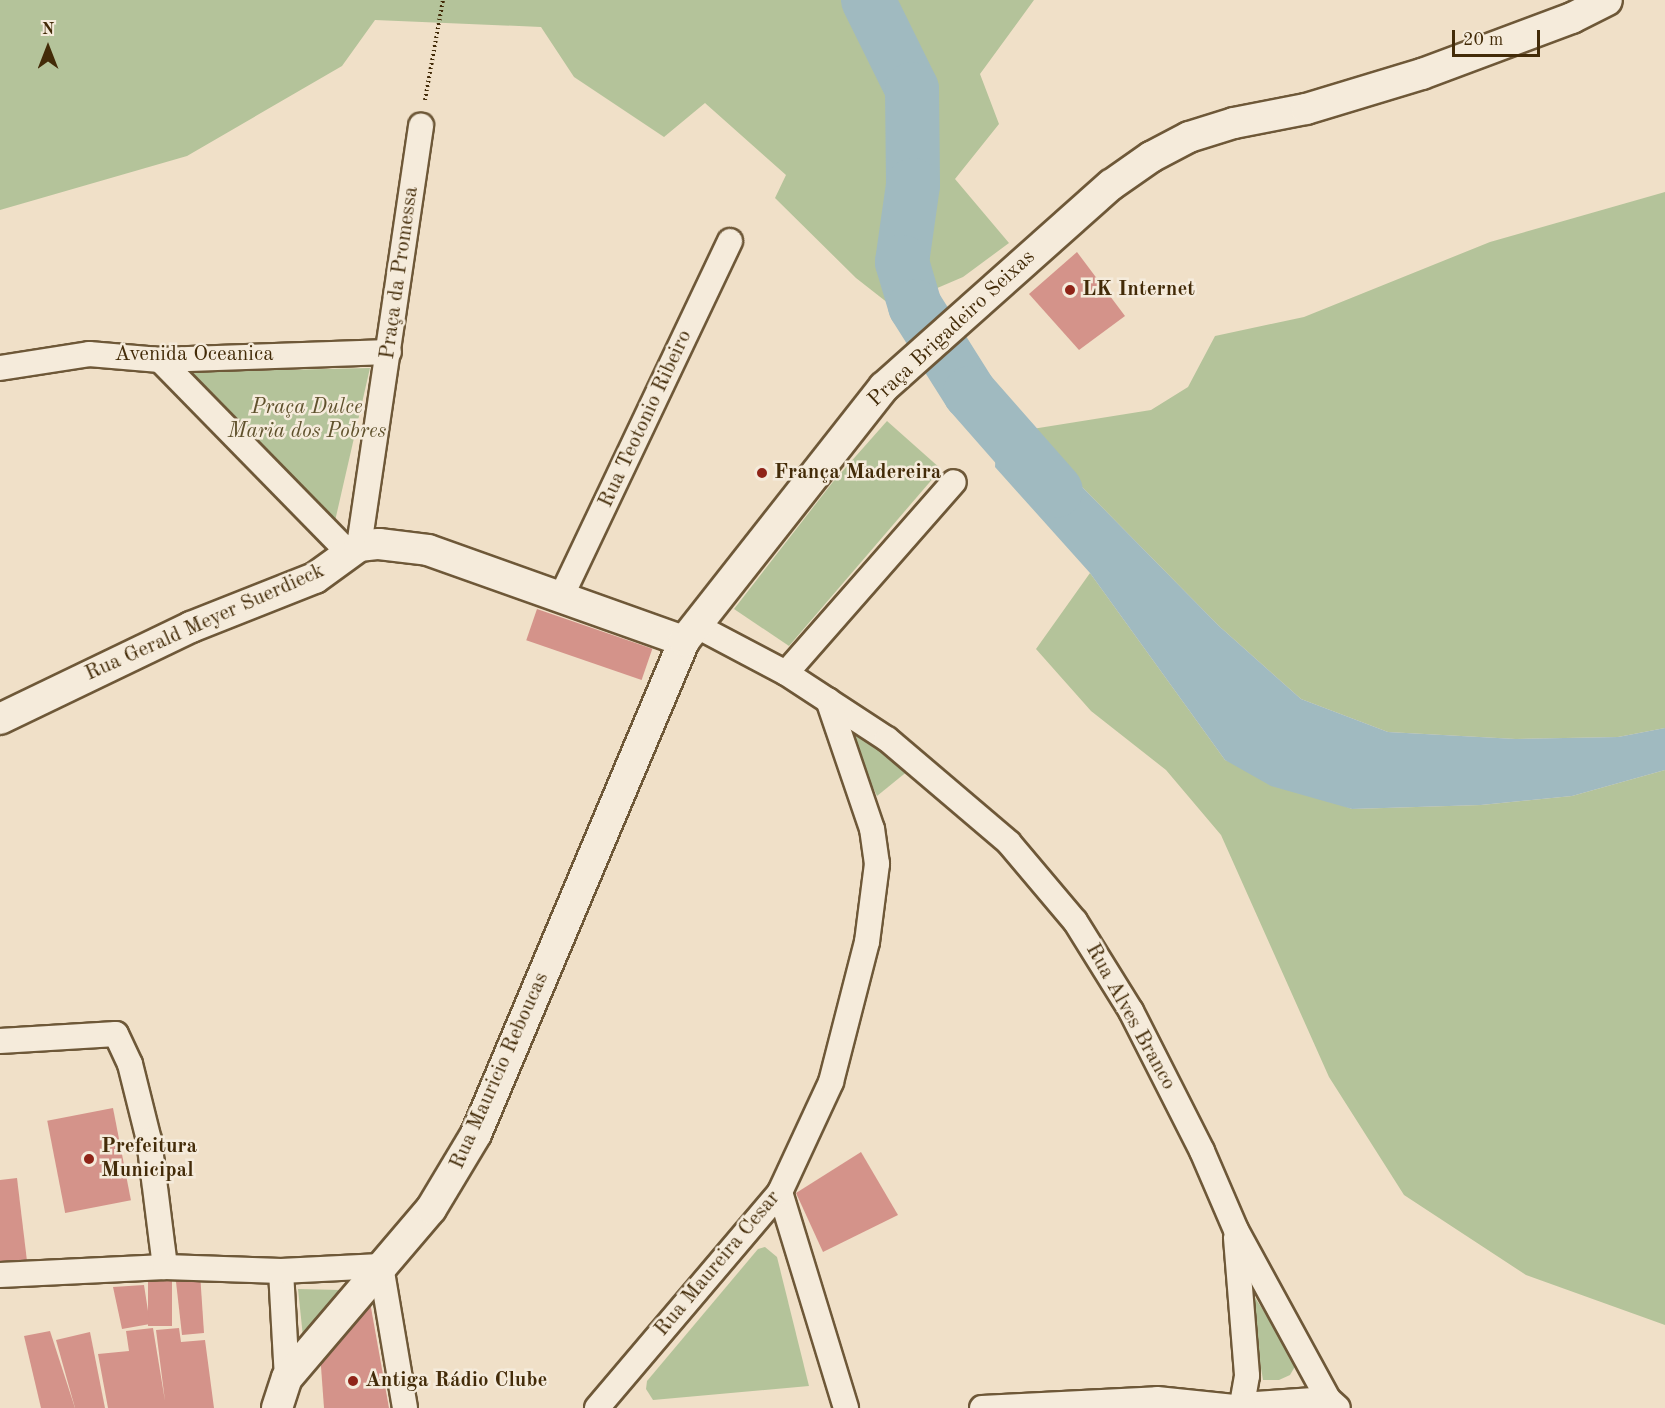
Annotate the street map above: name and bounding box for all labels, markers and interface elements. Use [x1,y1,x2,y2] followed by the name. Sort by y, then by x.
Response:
[18,18,78,78] north arrow
[1455,18,1544,56] scale bar
[42,22,54,38] text: N
[1463,31,1503,49] text: 20 m
[375,185,425,361] street label: Praça da Promessa
[863,245,1041,413] street label: Praça Brigadeiro Seixas
[1082,277,1195,303] place label: LK Internet
[1063,283,1077,297] marker: LK Internet
[594,326,698,512] street label: Rua Teotonio Ribeiro
[114,342,274,368] street label: Avenida Oceanica
[228,395,386,445] park label: Praça Dulce Maria dos Pobres
[774,460,941,486] place label: França Madereira
[755,466,769,480] marker: França Madereira
[81,559,329,687] street label: Rua Gerald Meyer Suerdieck
[1079,939,1181,1095] street label: Rua Alves Branco
[445,969,555,1173] street label: Rua Mauricio Reboucas
[101,1134,197,1184] place label: Prefeitura Municipal
[82,1152,96,1166] marker: Prefeitura Municipal
[650,1186,786,1342] street label: Rua Maureira Cesar
[365,1368,547,1394] place label: Antiga Rádio Clube
[346,1374,360,1388] marker: Antiga Rádio Clube

